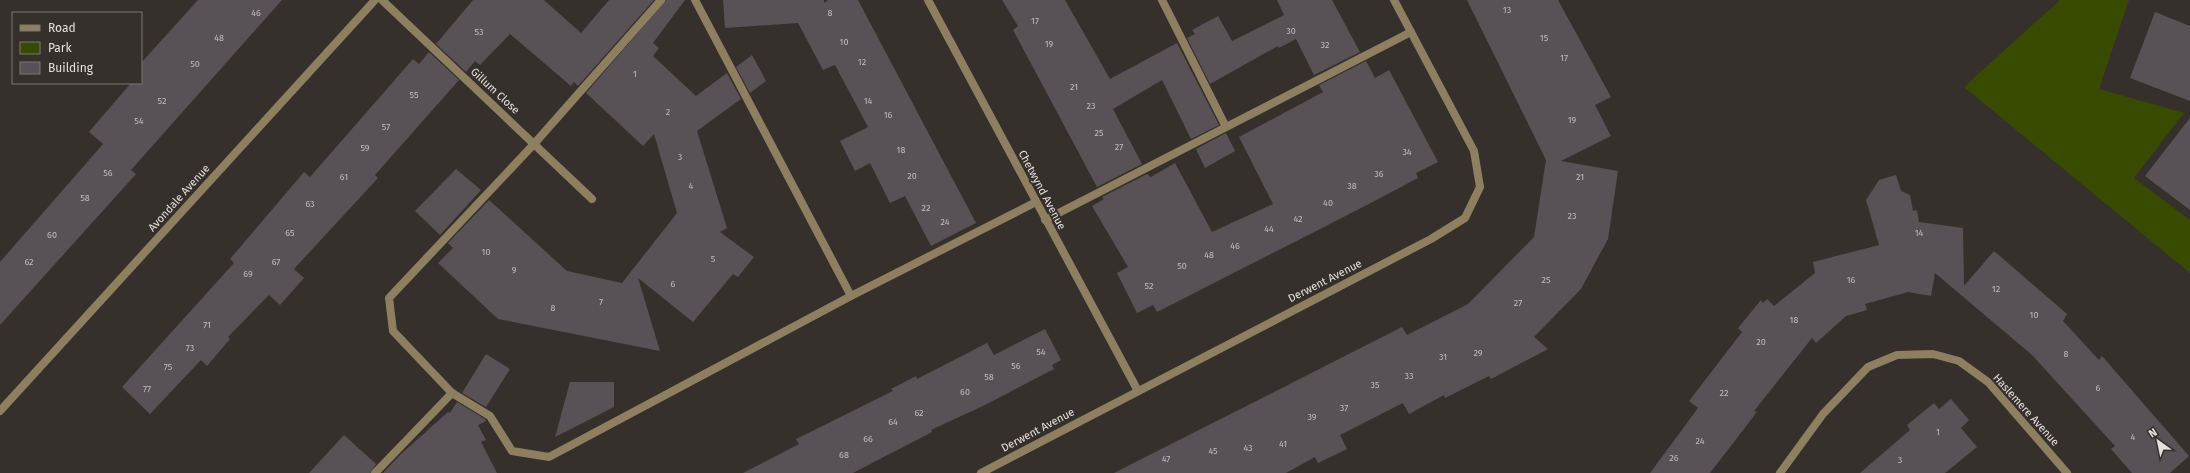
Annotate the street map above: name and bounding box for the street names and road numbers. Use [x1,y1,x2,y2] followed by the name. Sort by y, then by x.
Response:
[468,65,522,117] street label: Gillum Close
[1016,148,1068,232] street label: Chetwynd Avenue
[146,162,212,234] street label: Avondale Avenue
[1286,257,1364,305] street label: Derwent Avenue
[1990,371,2062,449] street label: Haslemere Avenue
[999,405,1077,455] street label: Derwent Avenue

